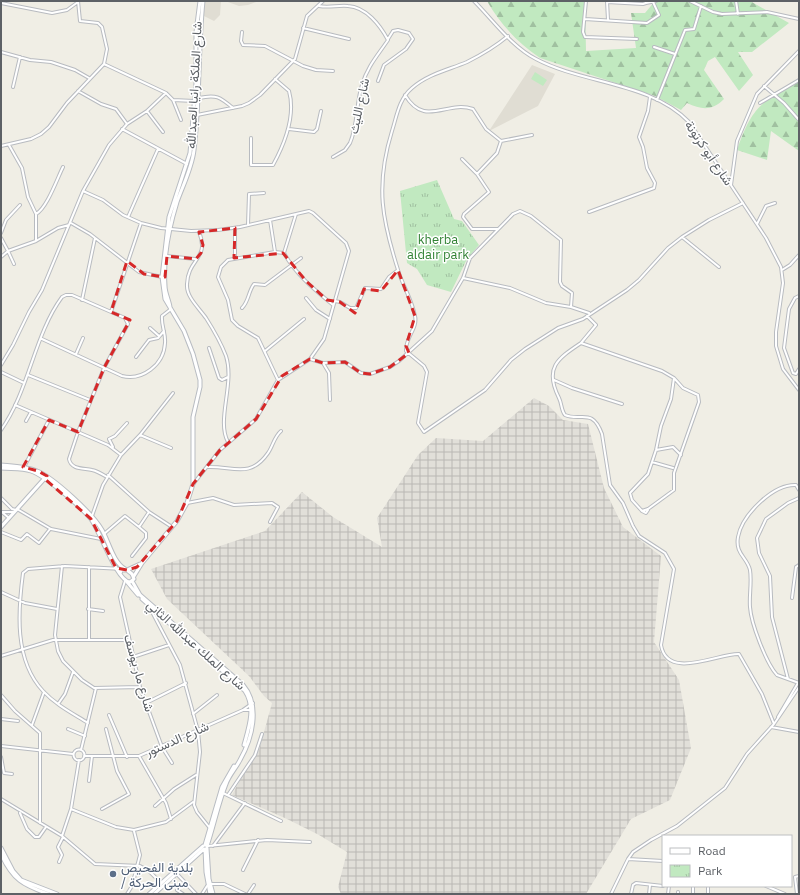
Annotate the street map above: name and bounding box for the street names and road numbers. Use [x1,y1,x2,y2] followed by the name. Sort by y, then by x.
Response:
[182,21,207,149] street label: شارع الملكة رانيا العبدالله
[345,76,374,136] street label: شارع الليث
[680,117,737,189] street label: شارع أبو كرتونة
[142,596,249,695] street label: شارع الملك عبدالله الثاني
[119,632,158,714] street label: شارع مار يوسف
[142,717,212,762] street label: شارع الدستور

